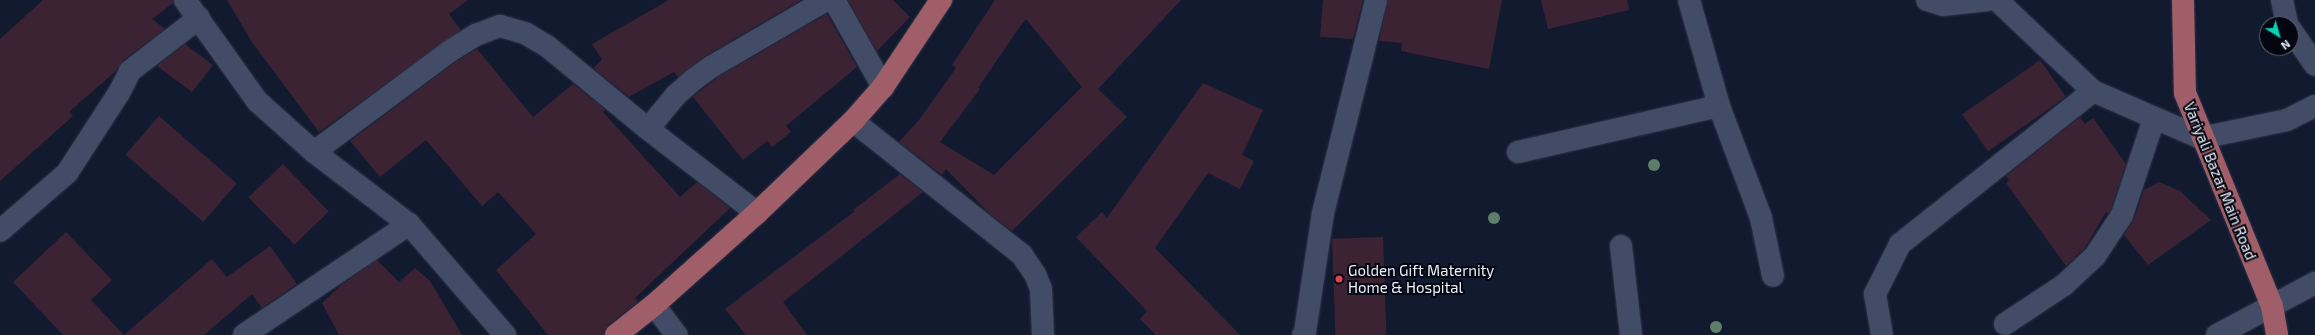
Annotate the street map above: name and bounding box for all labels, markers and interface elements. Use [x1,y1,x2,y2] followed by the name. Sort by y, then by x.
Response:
[2259,16,2299,56] north arrow
[2279,38,2293,53] text: N
[2180,99,2260,263] street label: Variyali Bazar Main Road
[1348,261,1494,296] place label: Golden Gift Maternity Home & Hospital
[1333,273,1345,285] marker: Golden Gift Maternity Home & Hospital

